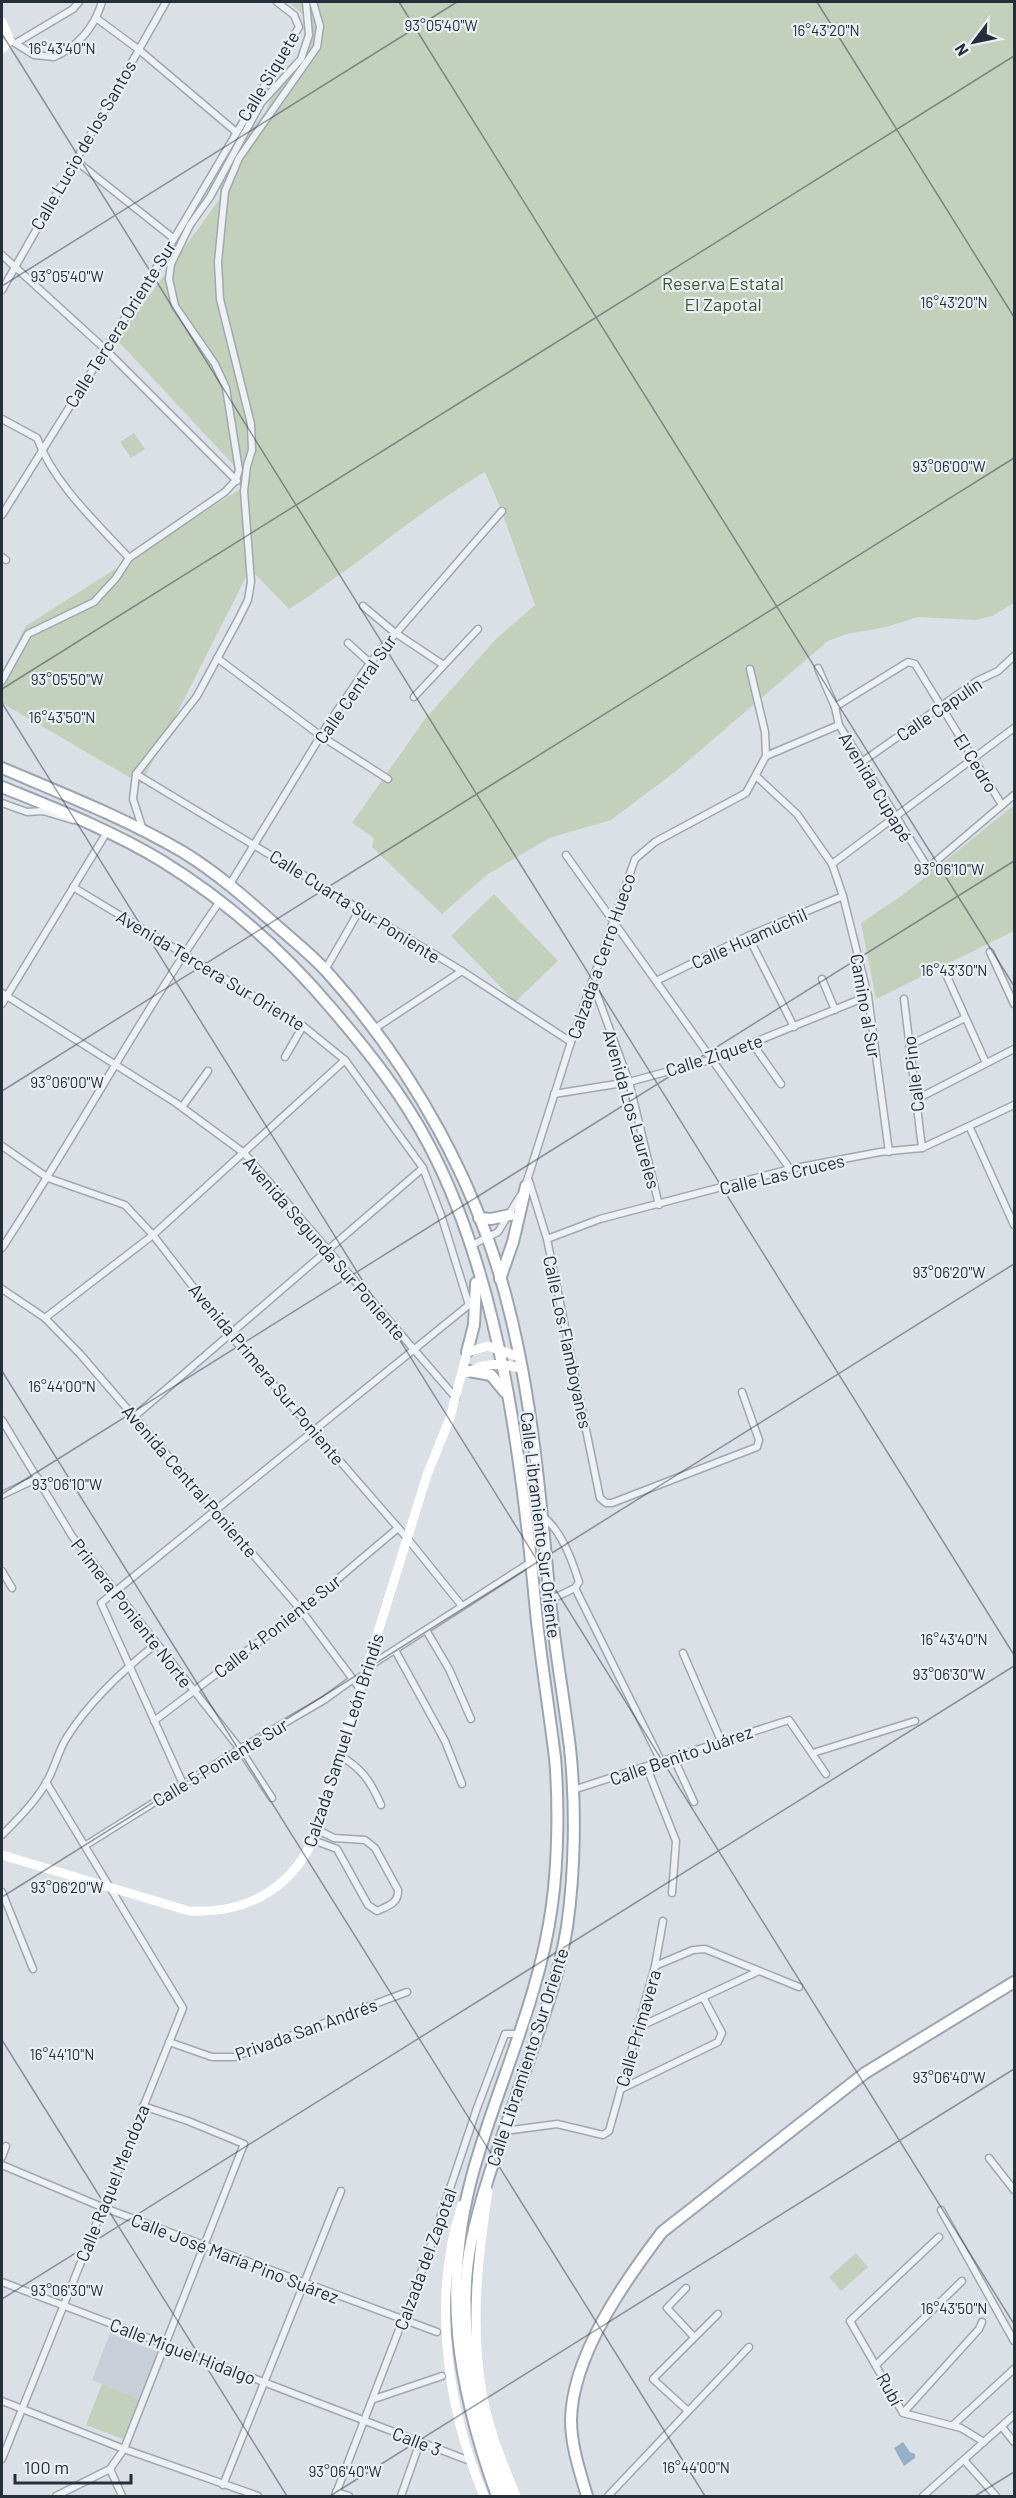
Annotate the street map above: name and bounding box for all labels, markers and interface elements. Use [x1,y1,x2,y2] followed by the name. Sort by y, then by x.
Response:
[944,12,1004,72] north arrow
[404,16,478,34] text: 93°05'40"W
[792,21,860,39] text: 16°43'20"N
[232,27,304,125] street label: Calle Siquete
[28,39,96,57] text: 16°43'40"N
[950,41,972,60] text: N
[25,56,141,234] street label: Calle Lucio de los Santos
[60,236,181,411] street label: Calle Tercera Oriente Sur
[30,267,104,285] text: 93°05'40"W
[662,272,784,315] park label: Reserva Estatal El Zapotal
[920,293,988,311] text: 16°43'20"N
[912,457,986,475] text: 93°06'00"W
[309,630,401,748] street label: Calle Central Sur
[31,670,103,688] text: 93°05'50"W
[892,672,986,746] street label: Calle Capulín
[29,708,95,726] text: 16°43'50"N
[835,728,917,846] street label: Avenida Cupapé
[949,730,1003,796] street label: El Cedro
[265,844,445,968] street label: Calle Cuarta Sur Poniente
[914,860,984,878] text: 93°06'10"W
[562,870,640,1042] street label: Calzada a Cerro Hueco
[688,903,810,973] street label: Calle Huamúchil
[113,905,309,1035] street label: Avenida Tercera Sur Oriente
[846,952,886,1061] street label: Camino al Sur
[921,961,987,979] text: 16°43'30"N
[599,1027,665,1191] street label: Avenida Los Laureles
[663,1029,765,1081] street label: Calle Ziquete
[897,1035,929,1113] street label: Calle Pino
[30,1073,104,1091] text: 93°06'00"W
[717,1149,847,1199] street label: Calle Las Cruces
[239,1151,411,1345] street label: Avenida Segunda Sur Poniente
[539,1253,597,1431] street label: Calle Los Flamboyanes
[912,1263,986,1281] text: 93°06'20"W
[184,1279,350,1469] street label: Avenida Primera Sur Poniente
[28,1377,96,1395] text: 16°44'00"N
[118,1400,262,1562] street label: Avenida Central Poniente
[516,1410,566,1640] street label: Calle Libramiento Sur Oriente
[32,1475,102,1493] text: 93°06'10"W
[67,1534,197,1692] street label: Primera Poniente Norte
[209,1569,345,1682] street label: Calle 4 Poniente Sur
[298,1630,388,1850] street label: Calzada Samuel León Brindis
[920,1630,988,1648] text: 16°43'40"N
[913,1665,985,1683] text: 93°06'30"W
[148,1713,292,1811] street label: Calle 5 Poniente Sur
[607,1720,755,1790] street label: Calle Benito Juárez
[30,1878,104,1896] text: 93°06'20"W
[481,1945,573,2169] street label: Calle Libramiento Sur Oriente
[611,1967,665,2089] street label: Calle Primavera
[232,1993,380,2065] street label: Privada San Andrés
[30,2045,94,2063] text: 16°44'10"N
[912,2068,986,2086] text: 93°06'40"W
[70,2101,154,2265] street label: Calle Raquel Mendoza
[389,2185,461,2333] street label: Calzada del Zapotal
[128,2208,342,2308] street label: Calle José María Pino Suárez
[31,2281,103,2299] text: 93°06'30"W
[921,2299,987,2317] text: 16°43'50"N
[107,2313,259,2389] street label: Calle Miguel Hidalgo
[872,2369,908,2409] street label: Rubí
[389,2422,445,2460] street label: Calle 3
[15,2447,130,2485] scale bar
[24,2456,69,2478] text: 100 m
[662,2458,730,2476] text: 16°44'00"N
[308,2462,382,2480] text: 93°06'40"W

